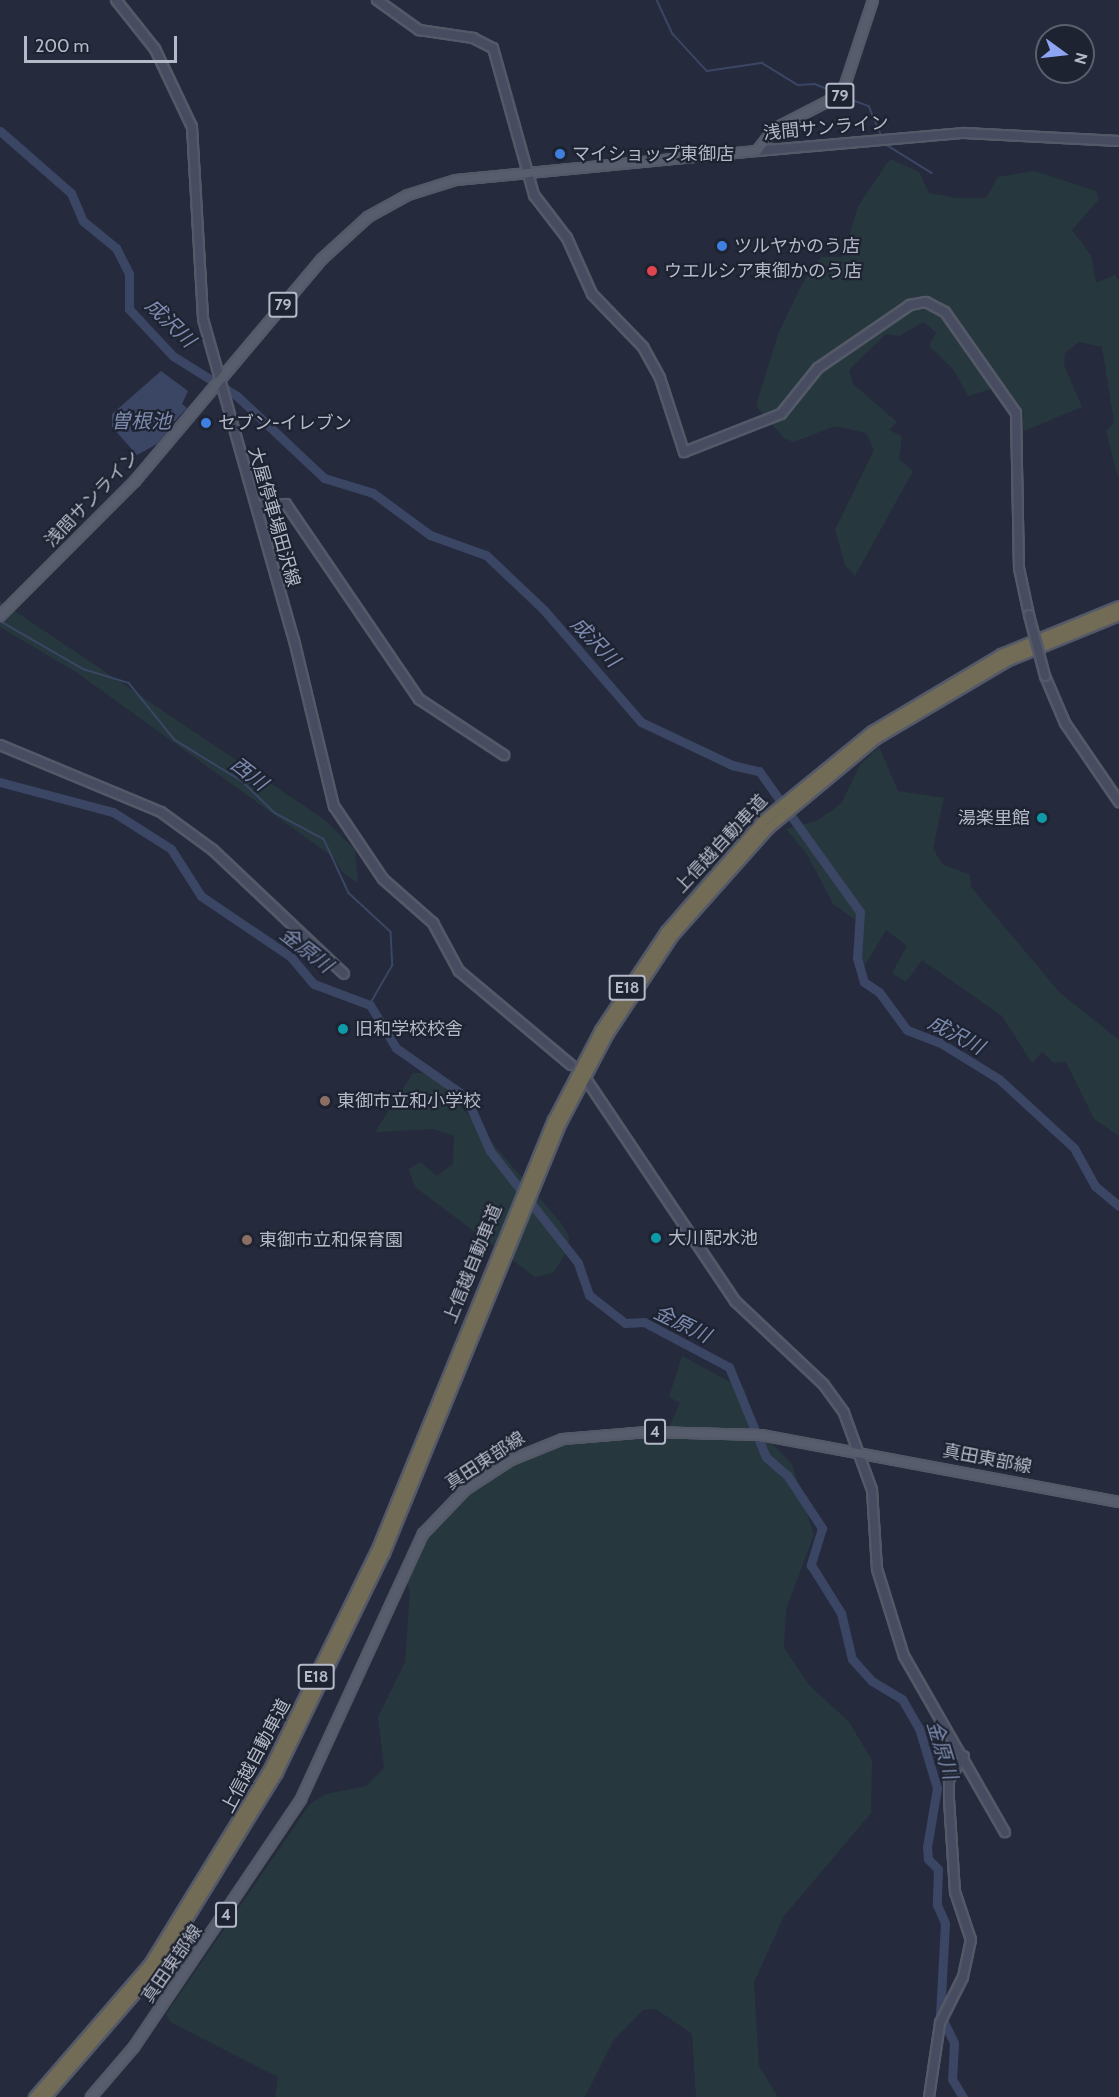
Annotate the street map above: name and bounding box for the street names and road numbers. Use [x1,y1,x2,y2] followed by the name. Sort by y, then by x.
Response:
[825,83,855,109] road number: 79
[762,112,890,144] street label: 浅間サンライン
[268,292,298,318] road number: 79
[244,445,304,589] street label: 大屋停車場田沢線
[40,446,144,552] street label: 浅間サンライン
[670,791,772,897] street label: 上信越自動車道
[608,975,646,1001] road number: E18
[439,1202,507,1326] street label: 上信越自動車道
[643,1419,667,1445] road number: 4
[441,1427,529,1495] street label: 真田東部線
[941,1440,1033,1478] street label: 真田東部線
[296,1664,336,1690] road number: E18
[217,1695,295,1817] street label: 上信越自動車道
[214,1902,238,1928] road number: 4
[137,1921,207,2007] street label: 真田東部線

